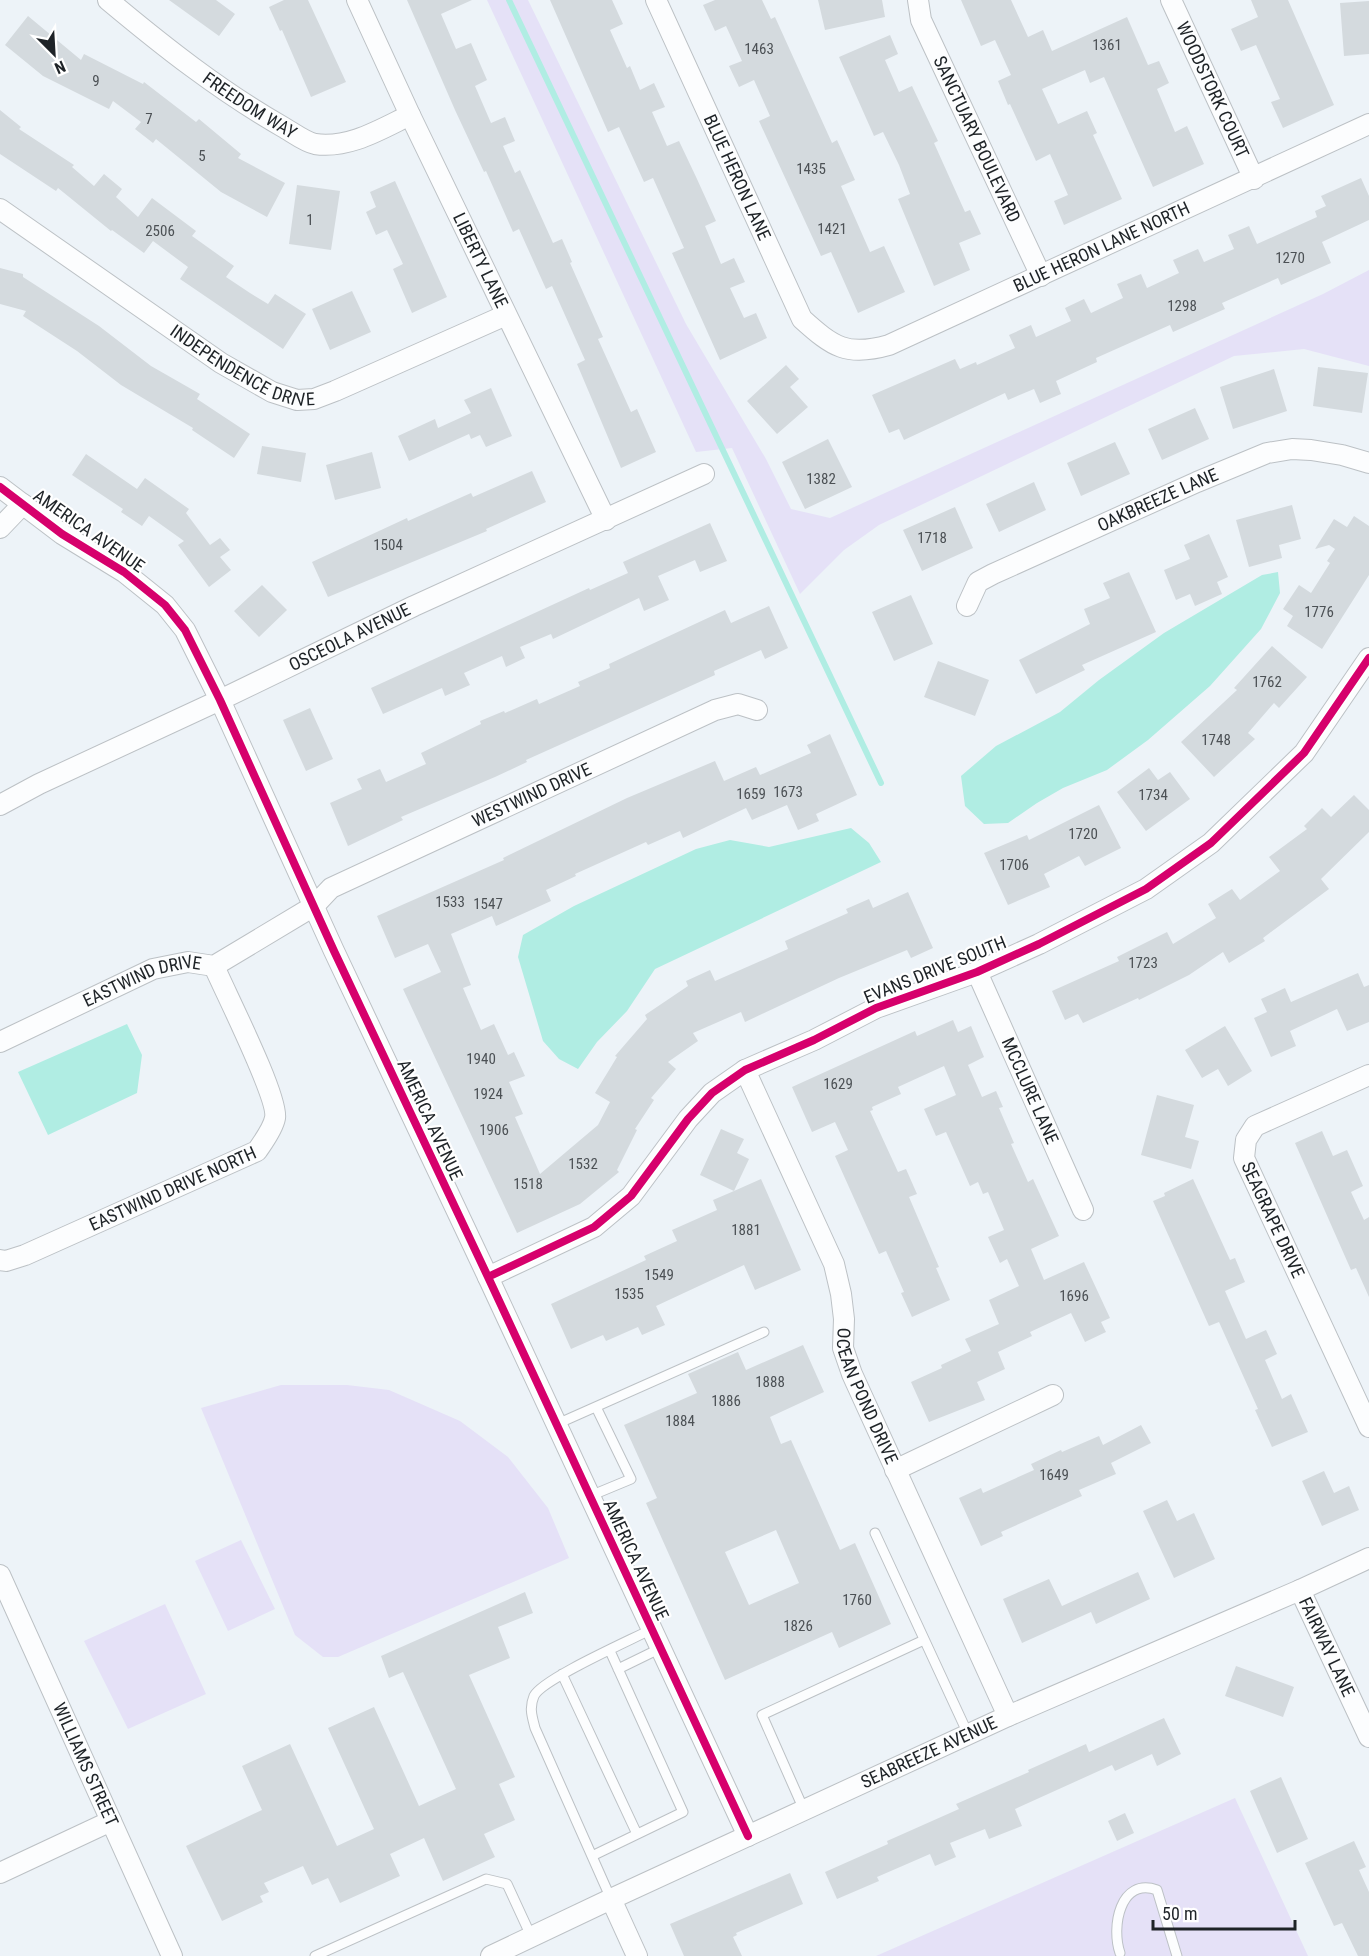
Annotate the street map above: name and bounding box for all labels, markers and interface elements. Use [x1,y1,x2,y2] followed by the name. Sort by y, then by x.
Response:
[1172,18,1254,161] street label: WOODSTORK COURT
[24,24,84,84] north arrow
[1092,36,1122,54] house number: 1361
[744,40,774,58] house number: 1463
[929,53,1025,226] street label: SANCTUARY BOULEVARD
[52,57,68,78] text: N
[199,67,301,143] street label: FREEDOM WAY
[92,72,100,90] house number: 9
[145,110,153,128] house number: 7
[700,111,776,243] street label: BLUE HERON LANE
[198,147,206,165] house number: 5
[796,160,826,178] house number: 1435
[1010,197,1193,296] street label: BLUE HERON LANE NORTH
[449,209,513,311] street label: LIBERTY LANE
[306,211,314,229] house number: 1
[817,220,847,238] house number: 1421
[145,222,175,240] house number: 2506
[1275,249,1305,267] house number: 1270
[1167,297,1197,315] house number: 1298
[167,320,315,410] street label: INDEPENDENCE DRIVE
[1094,463,1221,536] street label: OAKBREEZE LANE
[806,470,836,488] house number: 1382
[30,485,149,577] street label: AMERICA AVENUE
[917,529,947,547] house number: 1718
[373,536,403,554] house number: 1504
[285,598,414,675] street label: OSCEOLA AVENUE
[1304,603,1334,621] house number: 1776
[1252,673,1282,691] house number: 1762
[1201,731,1231,749] house number: 1748
[469,758,594,831] street label: WESTWIND DRIVE
[773,783,803,801] house number: 1673
[736,785,766,803] house number: 1659
[1138,786,1168,804] house number: 1734
[1068,825,1098,843] house number: 1720
[999,856,1029,874] house number: 1706
[435,893,465,911] house number: 1533
[473,895,503,913] house number: 1547
[861,931,1009,1008] street label: EVANS DRIVE SOUTH
[79,950,203,1011] street label: EASTWIND DRIVE
[1128,954,1158,972] house number: 1723
[998,1034,1063,1147] street label: MCCLURE LANE
[466,1050,496,1068] house number: 1940
[393,1056,468,1183] street label: AMERICA AVENUE
[823,1075,853,1093] house number: 1629
[473,1085,503,1103] house number: 1924
[479,1121,509,1139] house number: 1906
[86,1142,259,1235] street label: EASTWIND DRIVE NORTH
[568,1155,598,1173] house number: 1532
[1237,1158,1309,1281] street label: SEAGRAPE DRIVE
[513,1175,543,1193] house number: 1518
[731,1221,761,1239] house number: 1881
[644,1266,674,1284] house number: 1549
[614,1285,644,1303] house number: 1535
[1059,1287,1089,1305] house number: 1696
[833,1327,903,1467] street label: OCEAN POND DRIVE
[755,1373,785,1391] house number: 1888
[711,1392,741,1410] house number: 1886
[665,1412,695,1430] house number: 1884
[1039,1466,1069,1484] house number: 1649
[599,1496,674,1623] street label: AMERICA AVENUE
[842,1591,872,1609] house number: 1760
[1295,1594,1360,1700] street label: FAIRWAY LANE
[783,1617,813,1635] house number: 1826
[49,1699,123,1829] street label: WILLIAMS STREET
[857,1712,1000,1792] street label: SEABREEZE AVENUE
[1153,1893,1296,1931] scale bar
[1162,1903,1197,1924] text: 50 m

